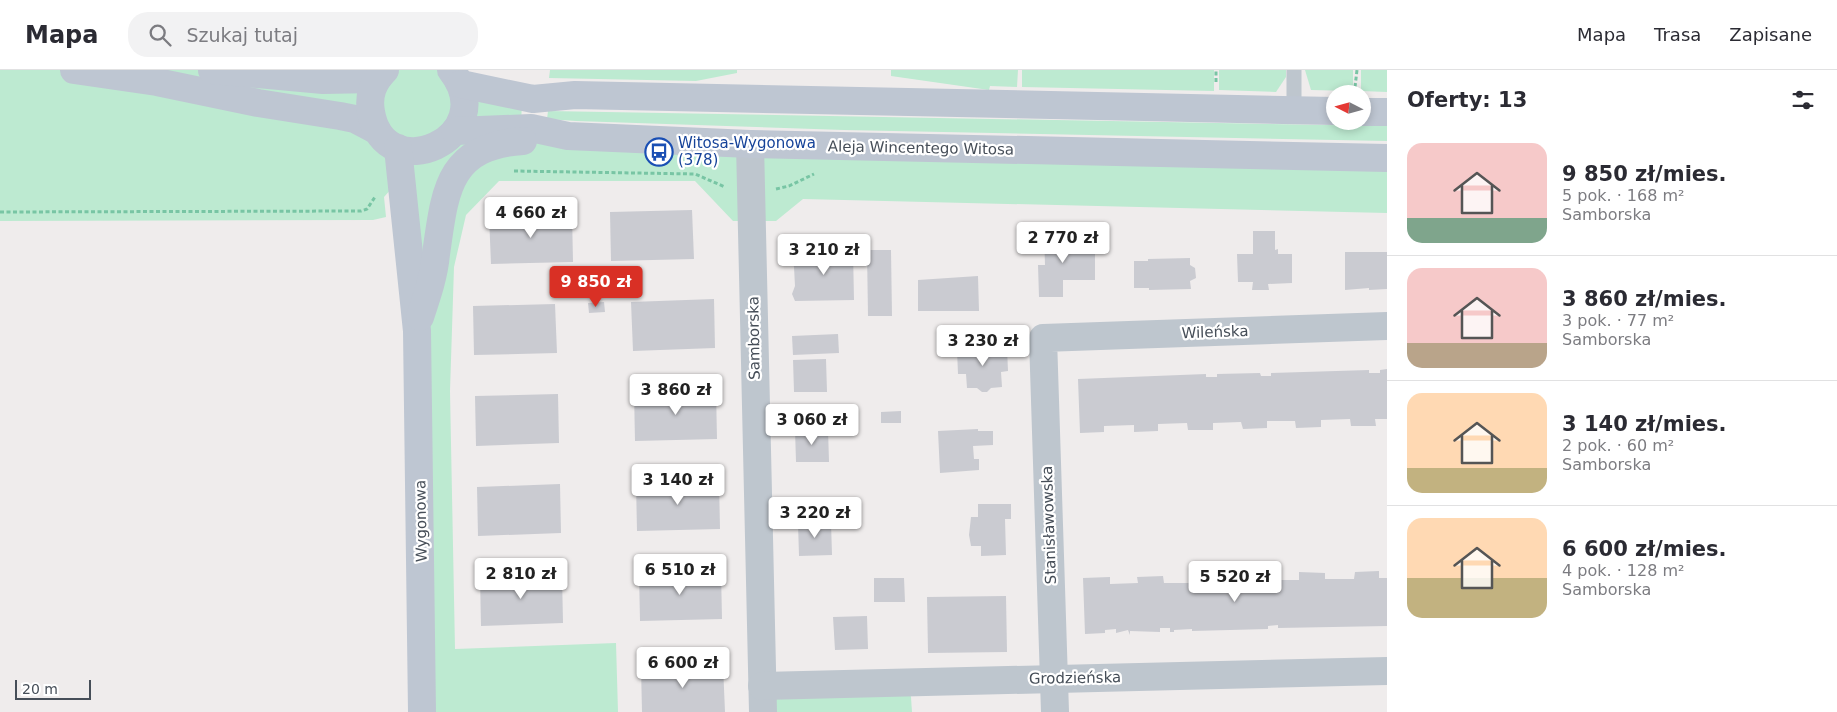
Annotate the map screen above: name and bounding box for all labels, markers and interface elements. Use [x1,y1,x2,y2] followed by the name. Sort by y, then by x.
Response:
[128,12,478,57] search box
[25,21,98,49] text: Mapa
[146,21,174,49] icon: search
[186,24,298,46] text: Szukaj tutaj
[1577,24,1626,45] text: Mapa
[1654,24,1701,45] text: Trasa
[1729,24,1812,45] text: Zapisane
[1326,85,1371,130] north arrow
[1326,85,1371,130] map controls
[1789,86,1817,114] icon: filters
[1407,88,1527,112] text: Oferty: 13
[678,134,816,169] place label: Witosa-Wygonowa (378)
[644,137,674,167] bus stop icon: Witosa-Wygonowa (378)
[828,137,1014,159] street label: Aleja Wincentego Witosa
[1562,162,1727,186] text: 9 850 zł/mies.
[1447,163,1507,223] icon: home
[1562,186,1684,205] text: 5 pok. · 168 m²
[479,196,583,239] pin: 4 660 zł
[496,203,566,222] text: 4 660 zł
[1562,205,1651,224] text: Samborska
[1011,222,1115,264] pin: 2 770 zł
[1028,228,1098,247] text: 2 770 zł
[772,234,876,276] pin: 3 210 zł
[789,240,859,259] text: 3 210 zł
[544,266,648,308] pin: 9 850 zł
[561,272,631,291] text: 9 850 zł
[1562,287,1727,311] text: 3 860 zł/mies.
[1447,288,1507,348] icon: home
[744,296,764,380] street label: Samborska
[1562,311,1674,330] text: 3 pok. · 77 m²
[1181,322,1249,342] street label: Wileńska
[931,324,1035,367] pin: 3 230 zł
[1562,330,1651,349] text: Samborska
[948,331,1018,350] text: 3 230 zł
[624,374,728,416] pin: 3 860 zł
[641,380,711,399] text: 3 860 zł
[760,404,864,446] pin: 3 060 zł
[777,410,847,429] text: 3 060 zł
[1562,412,1727,436] text: 3 140 zł/mies.
[1447,413,1507,473] icon: home
[1562,436,1674,455] text: 2 pok. · 60 m²
[1562,455,1651,474] text: Samborska
[626,464,730,506] pin: 3 140 zł
[1038,465,1060,585] street label: Stanisławowska
[643,470,713,489] text: 3 140 zł
[411,480,431,562] street label: Wygonowa
[763,496,867,539] pin: 3 220 zł
[780,503,850,522] text: 3 220 zł
[1562,537,1727,561] text: 6 600 zł/mies.
[1447,538,1507,598] icon: home
[628,554,732,596] pin: 6 510 zł
[469,558,573,600] pin: 2 810 zł
[645,560,715,579] text: 6 510 zł
[1183,560,1287,603] pin: 5 520 zł
[1562,561,1684,580] text: 4 pok. · 128 m²
[486,564,556,583] text: 2 810 zł
[1200,567,1270,586] text: 5 520 zł
[1562,580,1651,599] text: Samborska
[631,646,735,689] pin: 6 600 zł
[648,653,718,672] text: 6 600 zł
[1029,668,1121,688] street label: Grodzieńska
[15,677,91,700] scale bar
[22,681,58,697] text: 20 m

